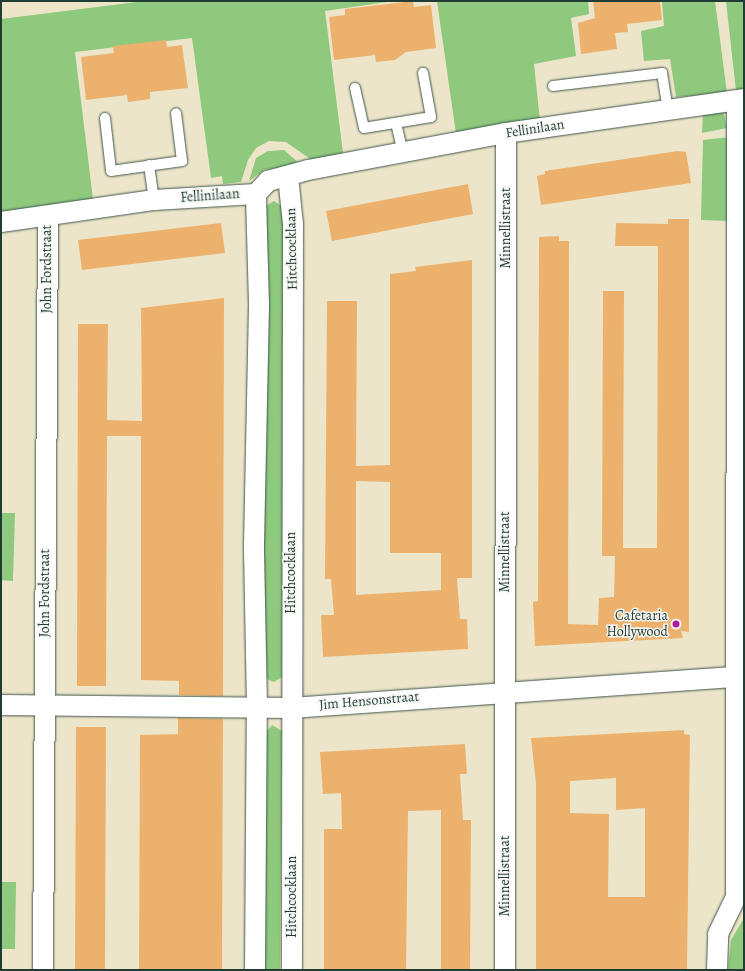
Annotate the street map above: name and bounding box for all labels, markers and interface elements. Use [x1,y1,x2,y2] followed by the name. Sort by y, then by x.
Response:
[504,116,566,142] street label: Fellinilaan
[180,186,240,206] street label: Fellinilaan
[498,187,514,269] street label: Minnellistraat
[283,208,301,290] street label: Hitchcocklaan
[39,225,55,313] street label: John Fordstraat
[497,511,513,593] street label: Minnellistraat
[283,532,299,614] street label: Hitchcocklaan
[37,549,53,637] street label: John Fordstraat
[607,608,668,640] place label: Cafetaria Hollywood
[671,619,681,629] marker: Cafetaria Hollywood
[318,688,420,714] street label: Jim Hensonstraat
[497,835,513,917] street label: Minnellistraat
[284,856,300,938] street label: Hitchcocklaan

